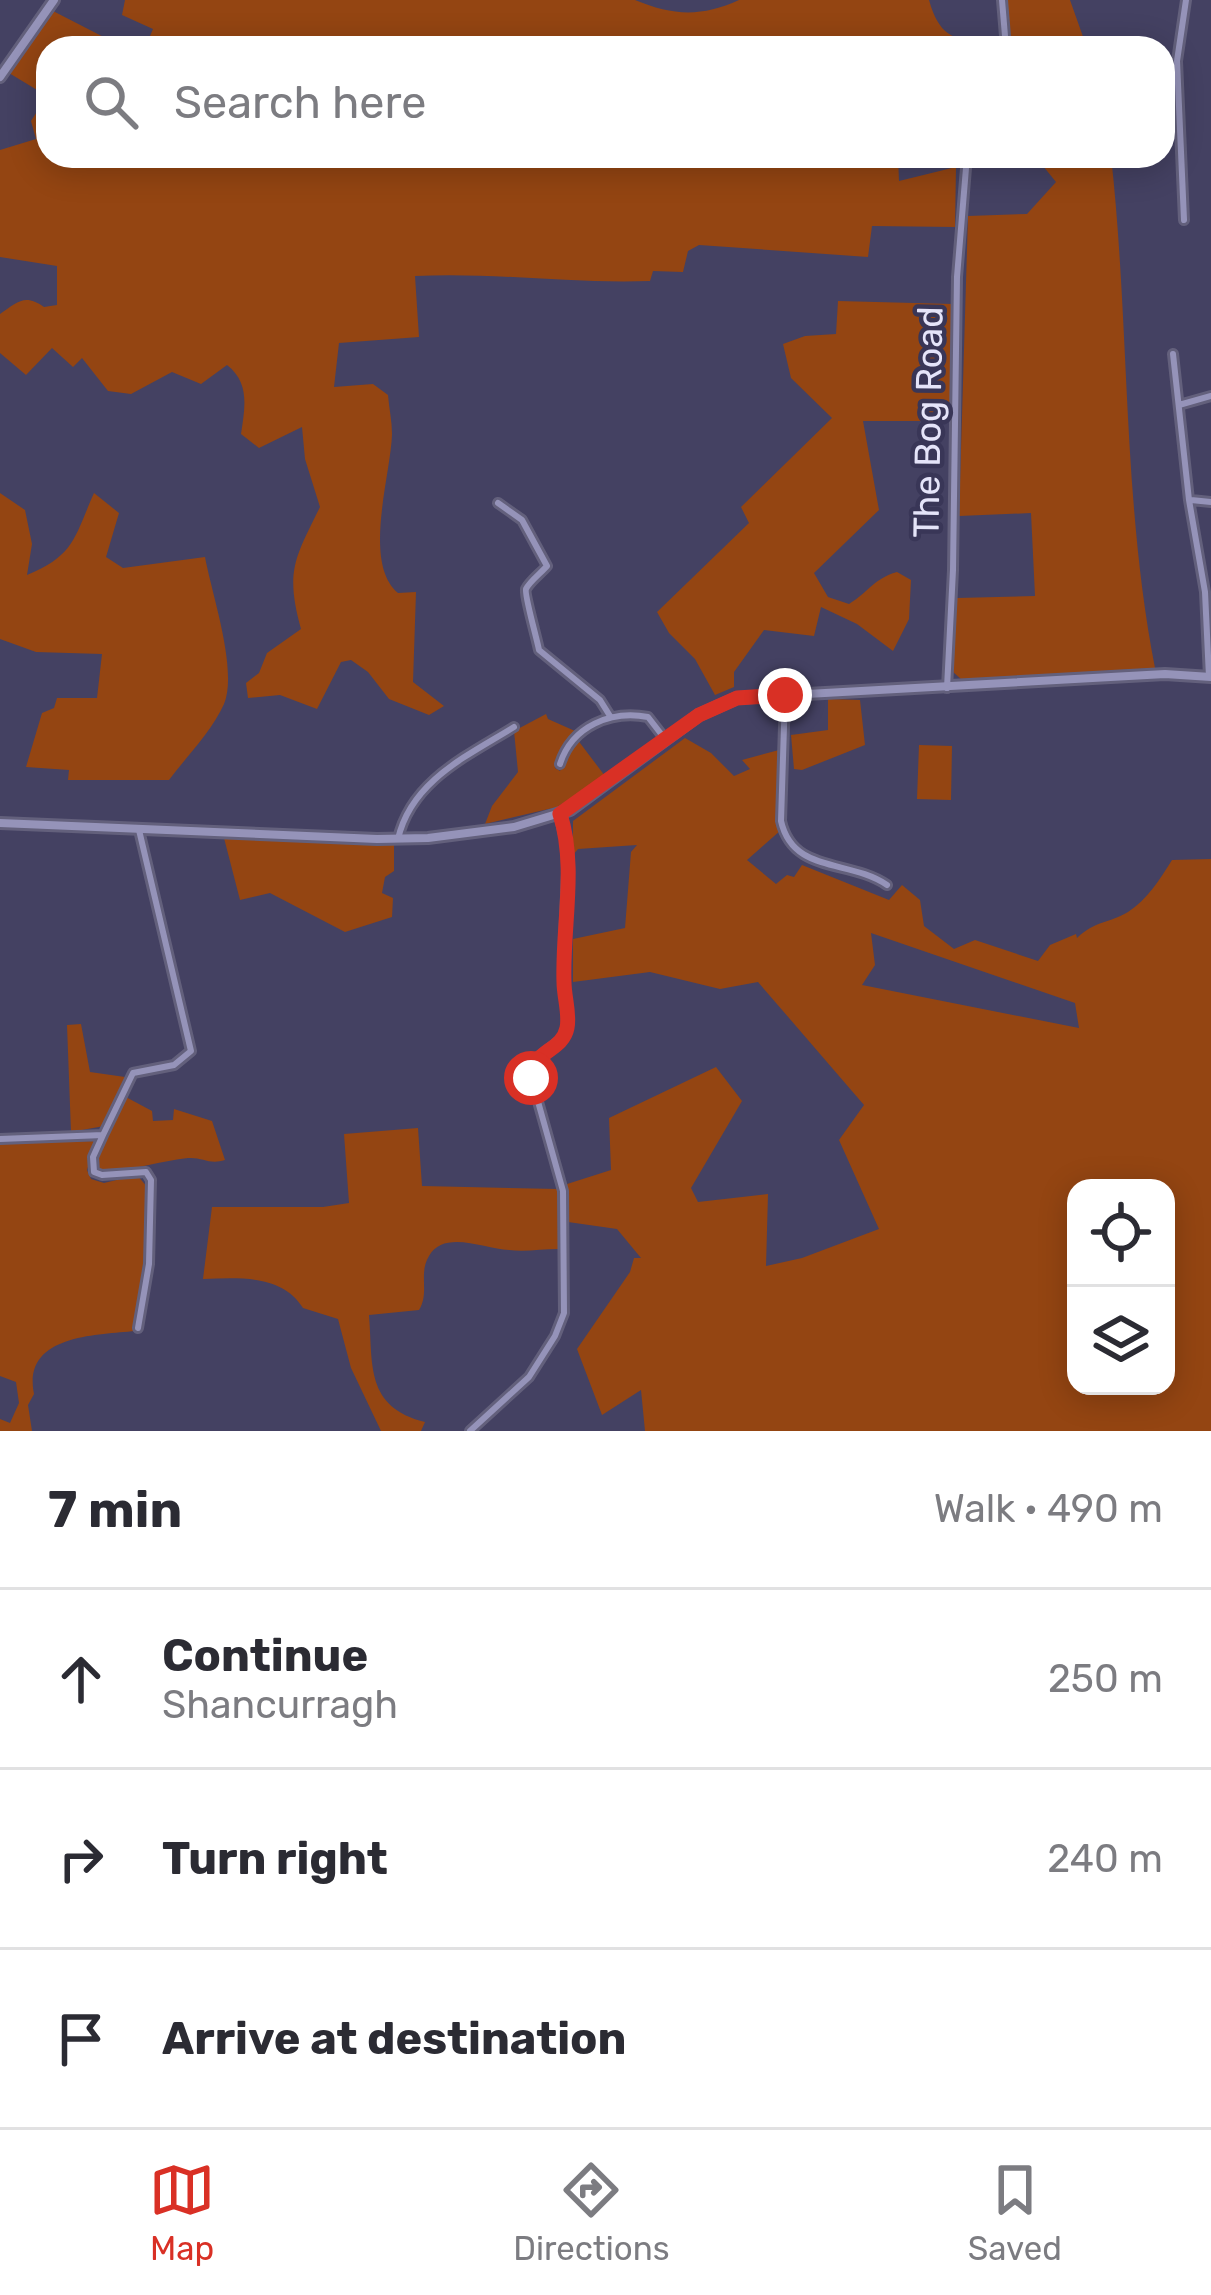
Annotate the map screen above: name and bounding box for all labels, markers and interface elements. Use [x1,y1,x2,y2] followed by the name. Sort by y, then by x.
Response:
[36,36,1175,168] search box
[78,69,144,135] icon: search
[174,76,426,129] text: Search here
[904,306,952,538] street label: The Bog Road
[758,668,812,722] route end
[504,1051,558,1105] route start
[1067,1179,1175,1395] map controls
[1067,1179,1175,1287] button: locate
[1067,1287,1175,1395] button: layers
[48,1479,182,1540] text: 7 min
[934,1486,1163,1532] text: Walk · 490 m
[162,1629,368,1682] text: Continue
[48,1646,114,1712] icon: ahead
[1048,1656,1163,1702] text: 250 m
[162,1682,398,1728] text: Shancurragh
[48,1826,114,1892] icon: right
[162,1832,388,1885] text: Turn right
[1047,1836,1163,1882] text: 240 m
[48,2006,114,2072] icon: arrive
[162,2012,627,2065] text: Arrive at destination
[149,2157,215,2268] tab: Map
[513,2157,670,2268] tab: Directions
[968,2157,1062,2268] tab: Saved

